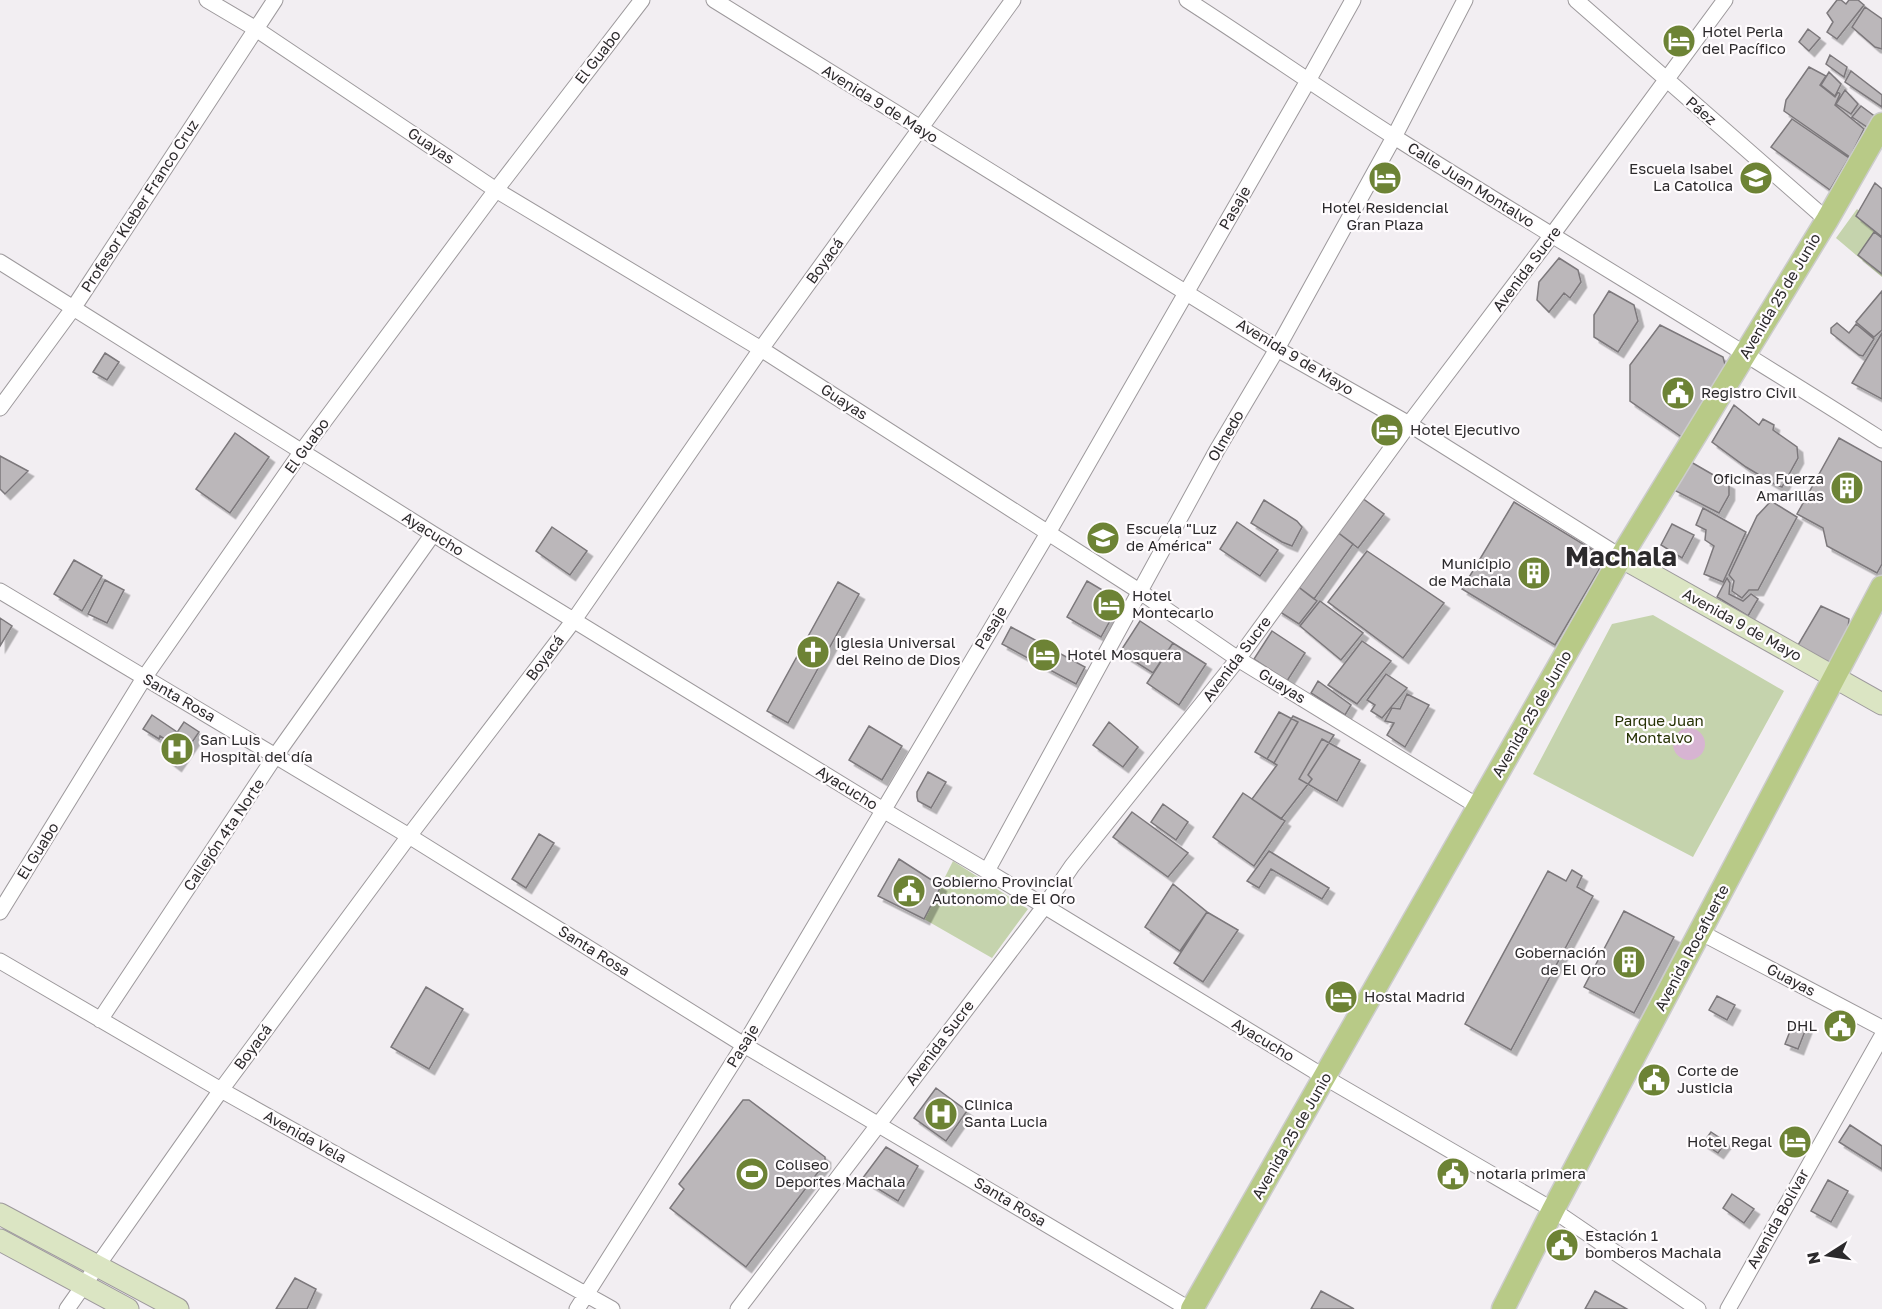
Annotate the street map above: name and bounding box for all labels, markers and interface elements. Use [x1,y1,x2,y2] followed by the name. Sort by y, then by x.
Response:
[1702,22,1786,57] place label: Hotel Perla del Pacífico
[1661,23,1697,59] hotel icon: Hotel Perla del Pacífico
[570,26,624,87] street label: El Guabo
[819,60,942,146] street label: Avenida 9 de Mayo
[1683,92,1721,129] street label: Páez
[77,116,202,295] street label: Profesor Kleber Franco Cruz
[405,123,458,167] street label: Guayas
[1405,138,1538,231] street label: Calle Juan Montalvo
[1629,159,1733,194] place label: Escuela Isabel La Catolica
[1367,160,1403,196] hotel icon: Hotel Residencial Gran Plaza
[1738,160,1774,196] school or university icon: Escuela Isabel La Catolica
[1215,182,1254,232] street label: Pasaje
[1322,198,1449,233] place label: Hotel Residencial Gran Plaza
[1488,222,1564,315] street label: Avenida Sucre
[1735,230,1824,361] street label: Avenida 25 de Junio
[802,234,847,287] street label: Boyacá
[1234,314,1357,398] street label: Avenida 9 de Mayo
[1660,375,1696,411] public building icon: Registro Civil
[818,379,871,423] street label: Guayas
[1701,383,1797,401] place label: Registro Civil
[1203,407,1247,464] street label: Olmedo
[1369,412,1405,448] hotel icon: Hotel Ejecutivo
[280,414,332,477] street label: El Guabo
[1410,420,1520,438] place label: Hotel Ejecutivo
[1713,469,1824,504] place label: Oficinas Fuerza Amarillas
[1829,470,1865,506] building icon: Oficinas Fuerza Amarillas
[399,507,468,559] street label: Ayacucho
[1126,519,1217,554] place label: Escuela "Luz de América"
[1085,520,1121,556] school or university icon: Escuela "Luz de América"
[1565,540,1677,572] district label: Machala
[1429,554,1511,589] place label: Municipio de Machala
[1516,555,1552,591] building icon: Municipio de Machala
[1680,584,1805,664] street label: Avenida 9 de Mayo
[1132,586,1214,621] place label: Hotel Montecarlo
[1091,587,1127,623] hotel icon: Hotel Montecarlo
[970,602,1010,652] street label: Pasaje
[1198,612,1274,705] street label: Avenida Sucre
[521,631,567,684] street label: Boyacá
[836,633,960,668] place label: Iglesia Universal del Reino de Dios
[795,634,831,670] church icon: Iglesia Universal del Reino de Dios
[1026,637,1062,673] hotel icon: Hotel Mosquera
[1067,645,1182,663] place label: Hotel Mosquera
[1488,647,1575,780] street label: Avenida 25 de Junio
[1256,664,1309,707] street label: Guayas
[140,669,219,725] street label: Santa Rosa
[1614,711,1704,746] park label: Parque Juan Montalvo
[200,730,313,765] place label: San Luis Hospital del día
[159,731,195,767] hospital icon: San Luis Hospital del día
[813,761,882,813] street label: Ayacucho
[179,775,268,894] street label: Callejón 4ta Norte
[13,819,62,882] street label: El Guabo
[932,872,1075,907] place label: Gobierno Provincial Autonomo de El Oro
[891,873,927,909] public building icon: Gobierno Provincial Autonomo de El Oro
[1650,881,1732,1014] street label: Avenida Rocafuerte
[555,921,634,979] street label: Santa Rosa
[1515,943,1606,978] place label: Gobernación de El Oro
[1611,944,1647,980] building icon: Gobernación de El Oro
[1764,959,1819,999] street label: Guayas
[1323,979,1359,1015] hotel icon: Hostal Madrid
[1364,987,1465,1005] place label: Hostal Madrid
[901,996,977,1089] street label: Avenida Sucre
[1822,1008,1858,1044] public building icon: DHL
[1229,1014,1298,1065] street label: Ayacucho
[1787,1016,1817,1034] place label: DHL
[229,1020,275,1073] street label: Boyacá
[722,1020,762,1070] street label: Pasaje
[1677,1061,1739,1096] place label: Corte de Justicia
[1636,1062,1672,1098] public building icon: Corte de Justicia
[1248,1069,1335,1202] street label: Avenida 25 de Junio
[964,1095,1047,1130] place label: Clinica Santa Lucia
[923,1096,959,1132] hospital icon: Clinica Santa Lucia
[261,1106,350,1166] street label: Avenida Vela
[1777,1124,1813,1160] hotel icon: Hotel Regal
[1687,1132,1772,1150] place label: Hotel Regal
[775,1155,906,1190] place label: Coliseo Deportes Machala
[734,1156,770,1192] sports icon: Coliseo Deportes Machala
[1435,1156,1471,1192] public building icon: notaria primera
[1476,1164,1586,1182] place label: notaria primera
[1742,1166,1812,1271] street label: Avenida Bolívar
[971,1173,1050,1230] street label: Santa Rosa
[1798,1225,1858,1285] north arrow
[1585,1226,1721,1261] place label: Estación 1 bomberos Machala
[1544,1227,1580,1263] public building icon: Estación 1 bomberos Machala
[1802,1250,1824,1266] text: N

